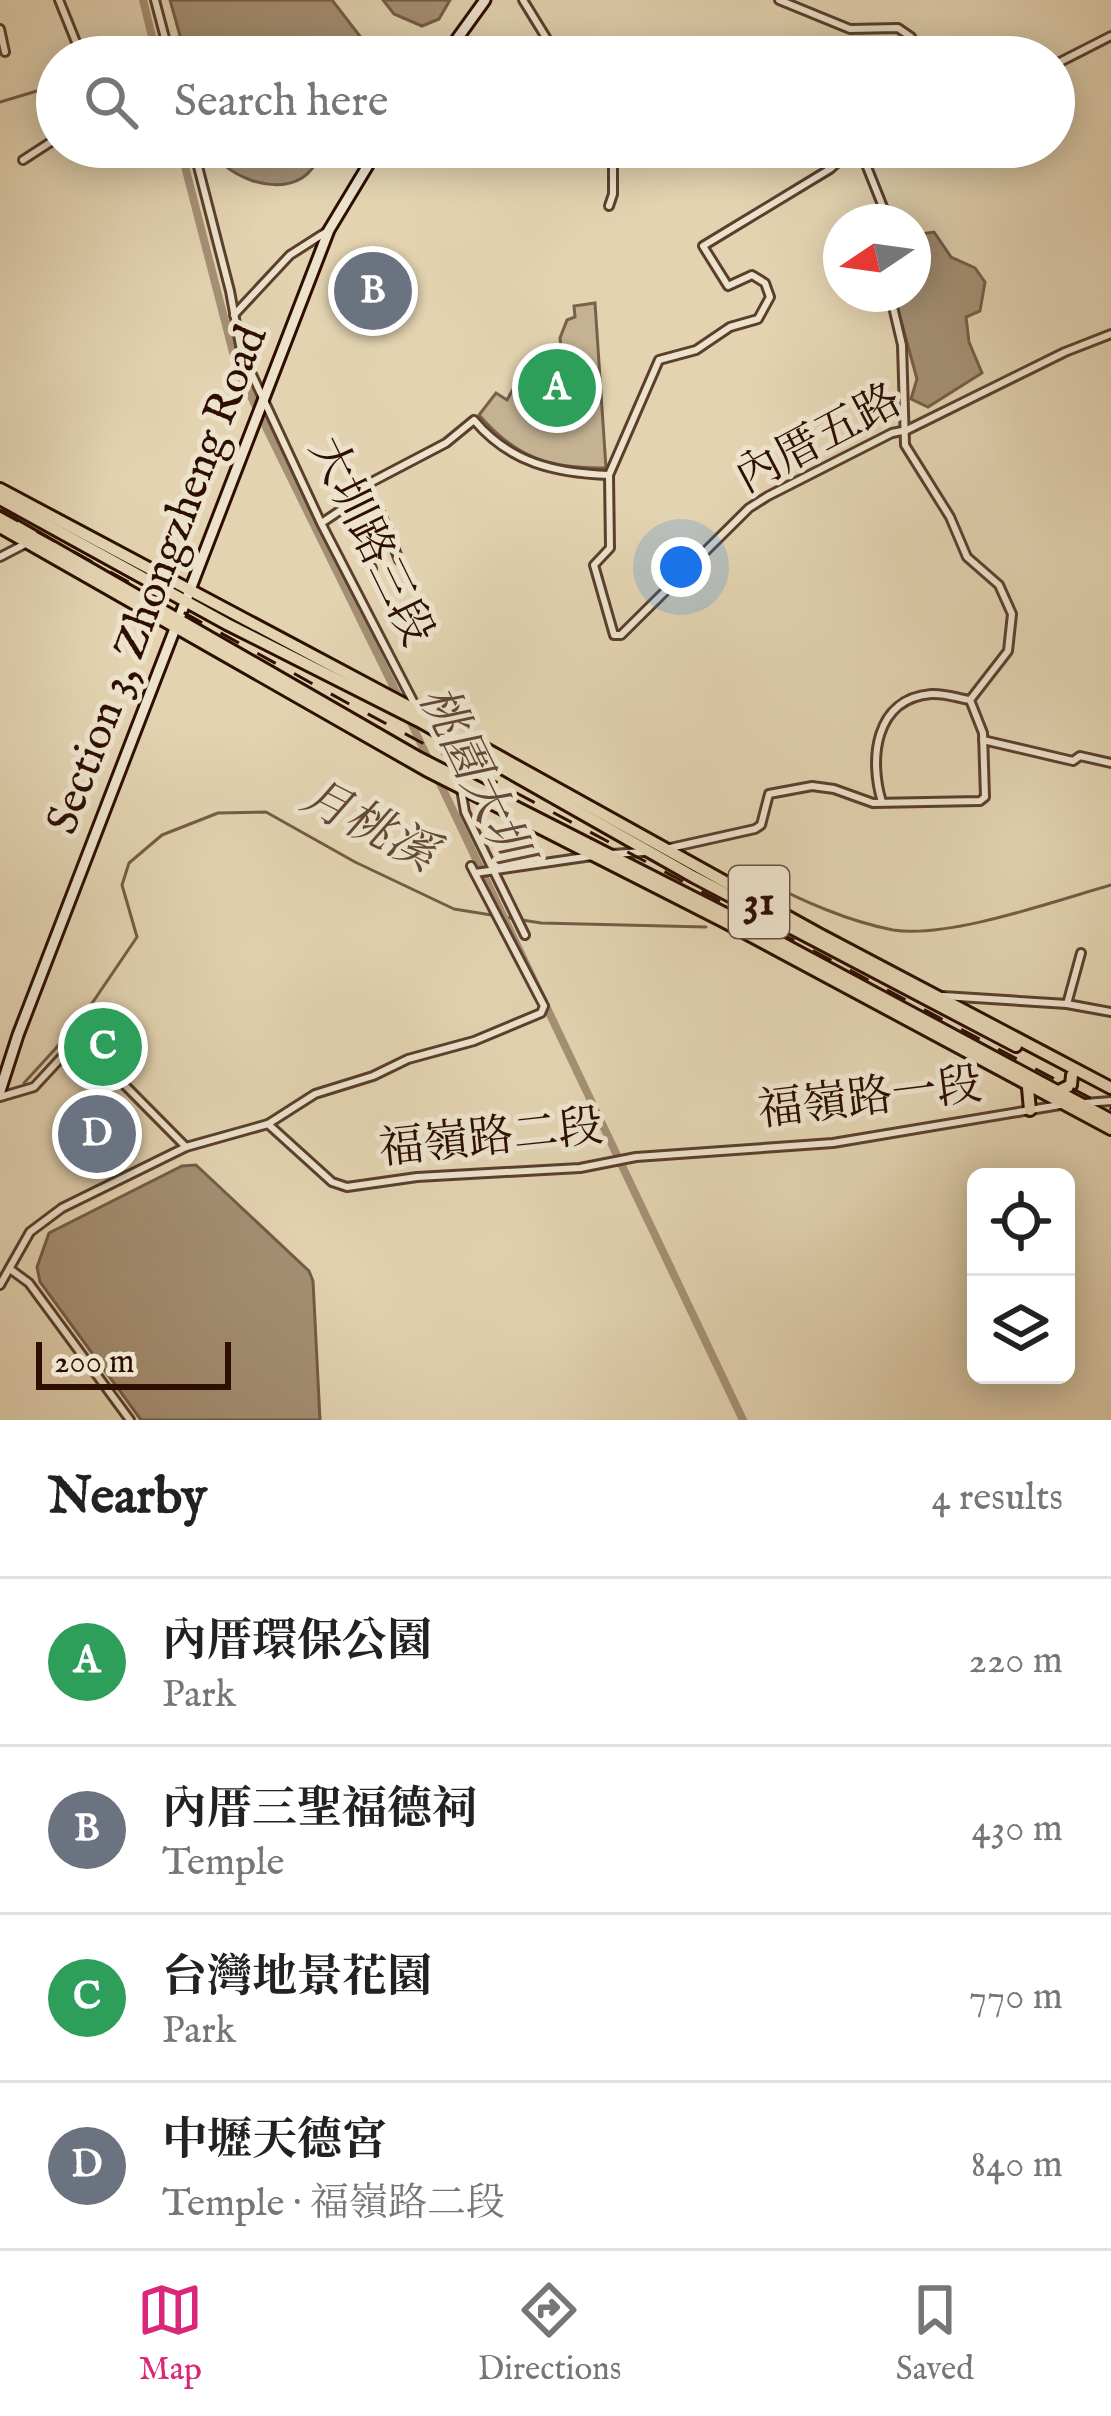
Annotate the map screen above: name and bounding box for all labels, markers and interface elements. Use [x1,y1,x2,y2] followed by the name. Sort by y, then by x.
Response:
[36,36,1075,168] search box
[78,69,144,135] icon: search
[174,74,388,131] text: Search here
[823,204,931,312] north arrow
[334,246,412,336] pin: B
[35,317,282,842] street label: Section 3, Zhongzheng Road
[518,343,596,433] pin: A
[726,373,912,507] street label: 內厝五路
[295,428,445,656] street label: 大圳路三段
[651,537,711,597] your location
[404,677,545,882] water label: 桃園大圳
[290,768,450,889] water label: 月桃溪
[729,866,789,938] road number: 31
[64,1002,142,1092] pin: C
[755,1057,985,1141] street label: 福嶺路一段
[58,1089,136,1179] pin: D
[376,1099,606,1179] street label: 福嶺路二段
[967,1168,1075,1384] map controls
[967,1168,1075,1276] button: locate
[967,1276,1075,1384] button: layers
[36,1336,231,1389] scale bar
[54,1342,135,1384] text: 200 m
[48,1466,207,1531] text: Nearby
[931,1474,1063,1523] text: 4 results
[162,1614,432,1671] text: 內厝環保公園
[74,1637,100,1686] text: A
[969,1637,1063,1686] text: 220 m
[162,1671,236,1720] text: Park
[162,1782,477,1839] text: 內厝三聖福德祠
[74,1805,100,1854] text: B
[972,1805,1063,1854] text: 430 m
[162,1839,284,1888] text: Temple
[162,1950,432,2007] text: 台灣地景花園
[73,1973,101,2022] text: C
[969,1973,1063,2022] text: 770 m
[162,2007,236,2056] text: Park
[162,2113,387,2170] text: 中壢天德宮
[71,2141,103,2190] text: D
[971,2141,1063,2190] text: 840 m
[162,2180,505,2229] text: Temple · 福嶺路二段
[137,2277,203,2391] tab: Map
[478,2277,621,2391] tab: Directions
[896,2277,974,2391] tab: Saved

